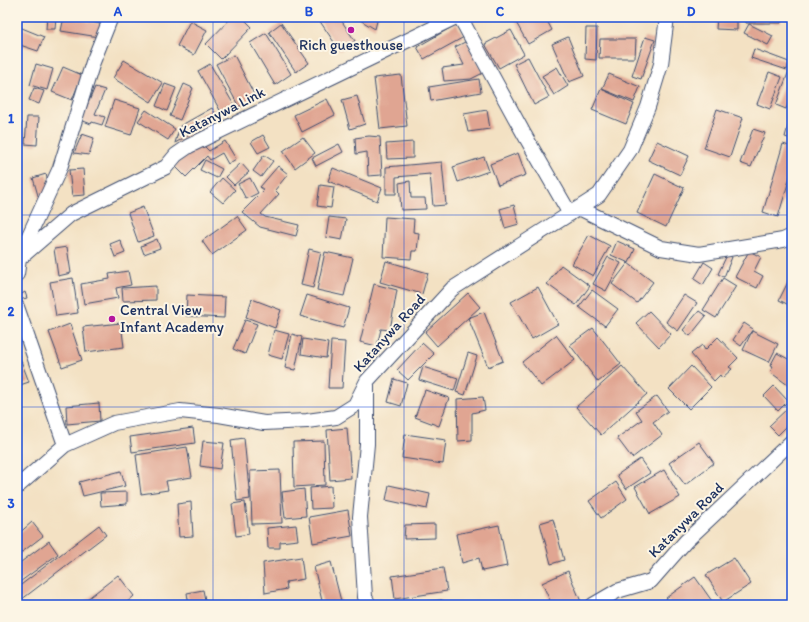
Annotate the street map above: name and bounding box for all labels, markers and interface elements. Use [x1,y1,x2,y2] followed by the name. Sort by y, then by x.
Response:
[113,4,123,19] text: A
[305,4,314,19] text: B
[496,4,505,19] text: C
[687,4,696,19] text: D
[346,25,356,35] marker: Rich guesthouse
[299,36,403,54] place label: Rich guesthouse
[176,83,268,141] street label: Katanywa Link
[8,111,14,126] text: 1
[349,290,429,376] street label: Katanywa Road
[120,301,224,336] place label: Central View Infant Academy
[8,304,15,319] text: 2
[107,314,117,324] marker: Central View Infant Academy
[645,479,727,561] street label: Katanywa Road
[7,496,15,511] text: 3

